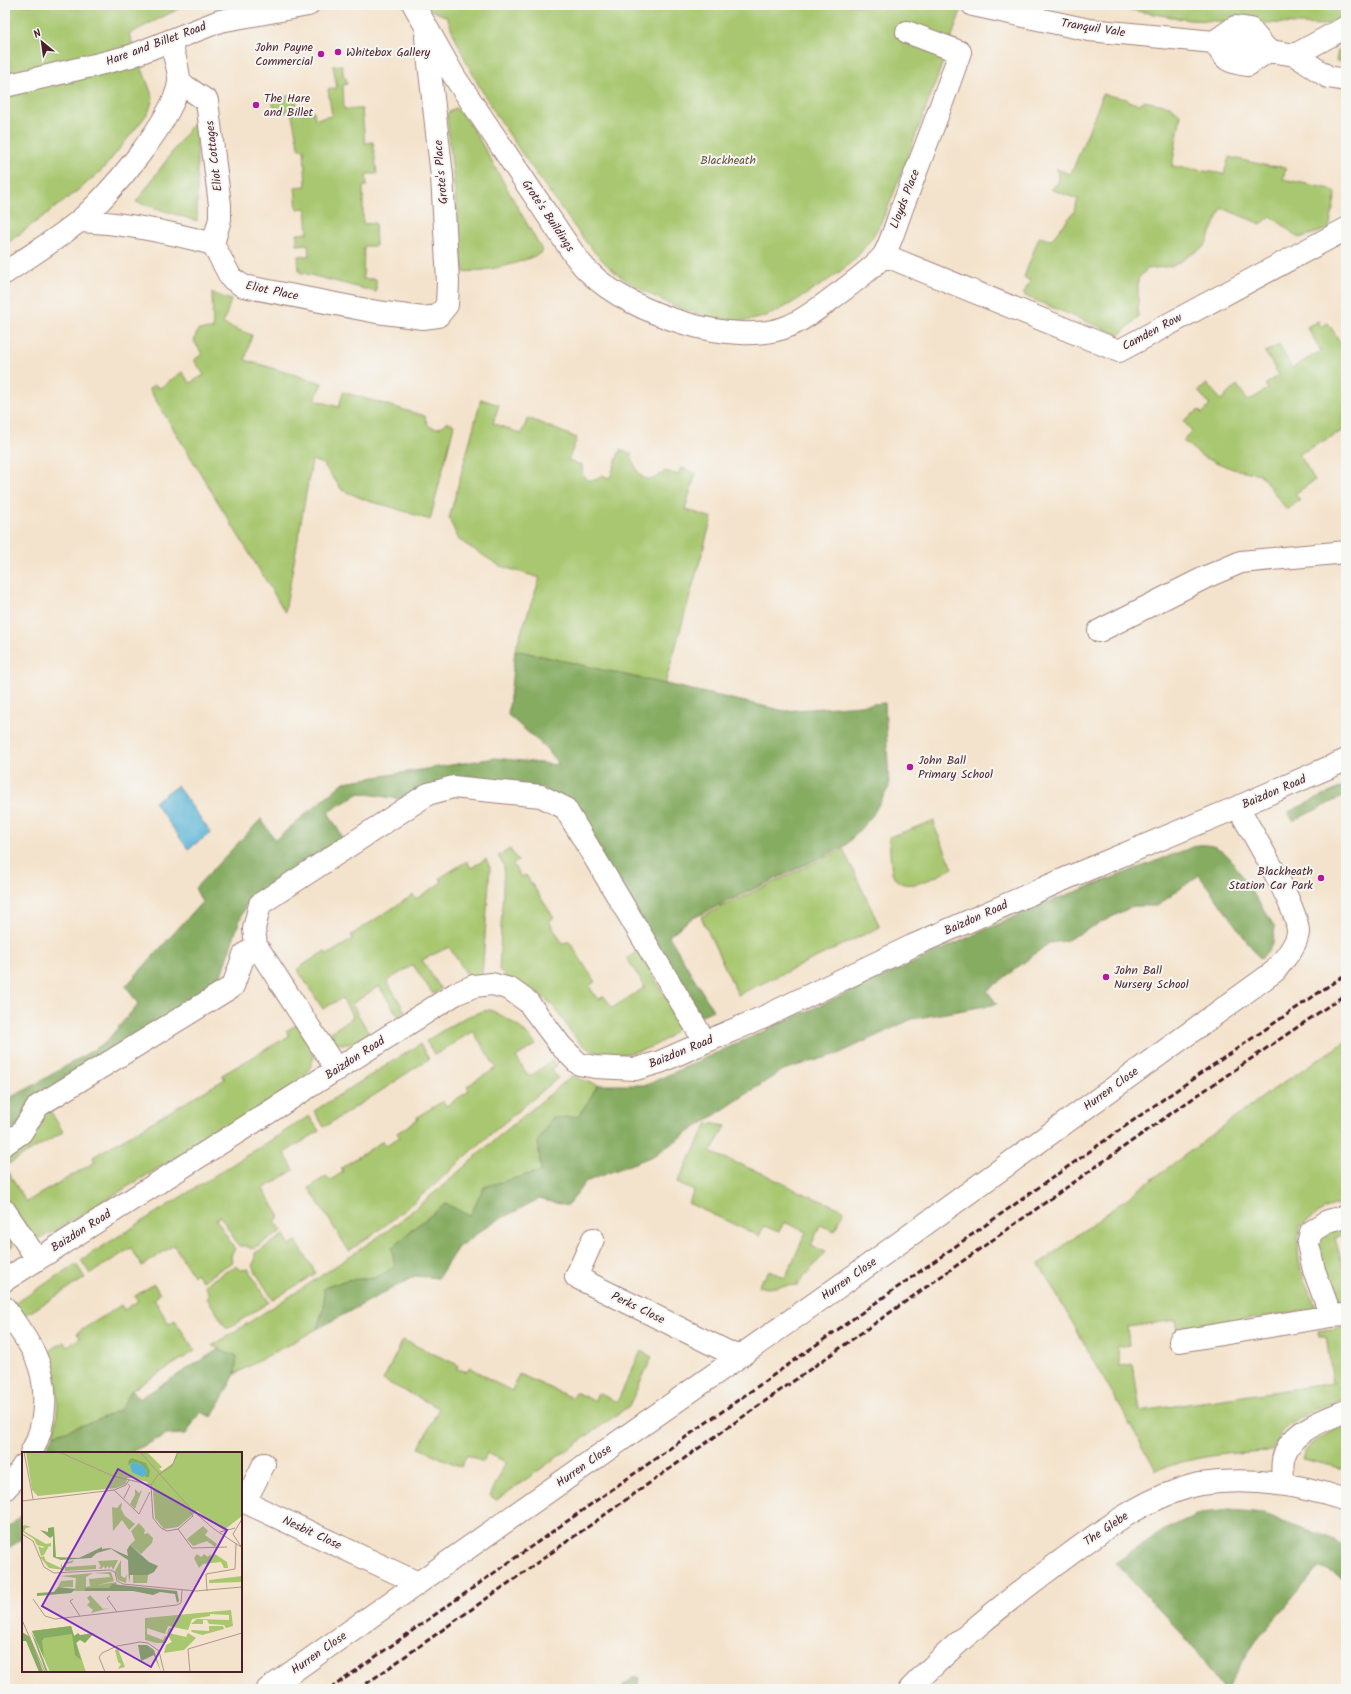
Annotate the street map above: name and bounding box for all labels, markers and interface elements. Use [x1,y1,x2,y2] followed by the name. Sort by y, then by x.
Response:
[1059,14,1127,43] street label: Tranquil Vale
[103,17,210,71] street label: Hare and Billet Road
[22,22,62,62] north arrow
[30,25,45,44] text: N
[255,38,314,71] place label: John Payne Commercial
[346,43,431,62] place label: Whitebox Gallery
[333,47,343,57] marker: Whitebox Gallery
[316,49,326,59] marker: John Payne Commercial
[264,89,314,122] place label: The Hare and Billet
[251,100,261,110] marker: The Hare and Billet
[200,119,228,193] street label: Eliot Cottages
[429,139,453,205] street label: Grote's Place
[700,151,756,170] park label: Blackheath
[885,166,925,231] street label: Lloyds Place
[517,176,579,256] street label: Grote's Buildings
[244,276,301,306] street label: Eliot Place
[1119,308,1186,356] street label: Camden Row
[918,751,993,784] place label: John Ball Primary School
[905,762,915,772] marker: John Ball Primary School
[1239,770,1310,814] street label: Baizdon Road
[1229,862,1313,895] place label: Blackheath Station Car Park
[1316,873,1326,883] marker: Blackheath Station Car Park
[941,895,1012,941] street label: Baizdon Road
[1114,961,1189,994] place label: John Ball Nursery School
[1101,972,1111,982] marker: John Ball Nursery School
[646,1030,717,1074] street label: Baizdon Road
[321,1031,390,1085] street label: Baizdon Road
[1079,1062,1143,1116] street label: Hurren Close
[47,1204,116,1257] street label: Baizdon Road
[817,1252,881,1305] street label: Hurren Close
[608,1287,669,1329] street label: Perks Close
[552,1439,616,1492] street label: Hurren Close
[22,1452,242,1672] inset map
[1080,1507,1133,1551] street label: The Glebe
[279,1511,345,1555] street label: Nesbit Close
[287,1626,351,1679] street label: Hurren Close

